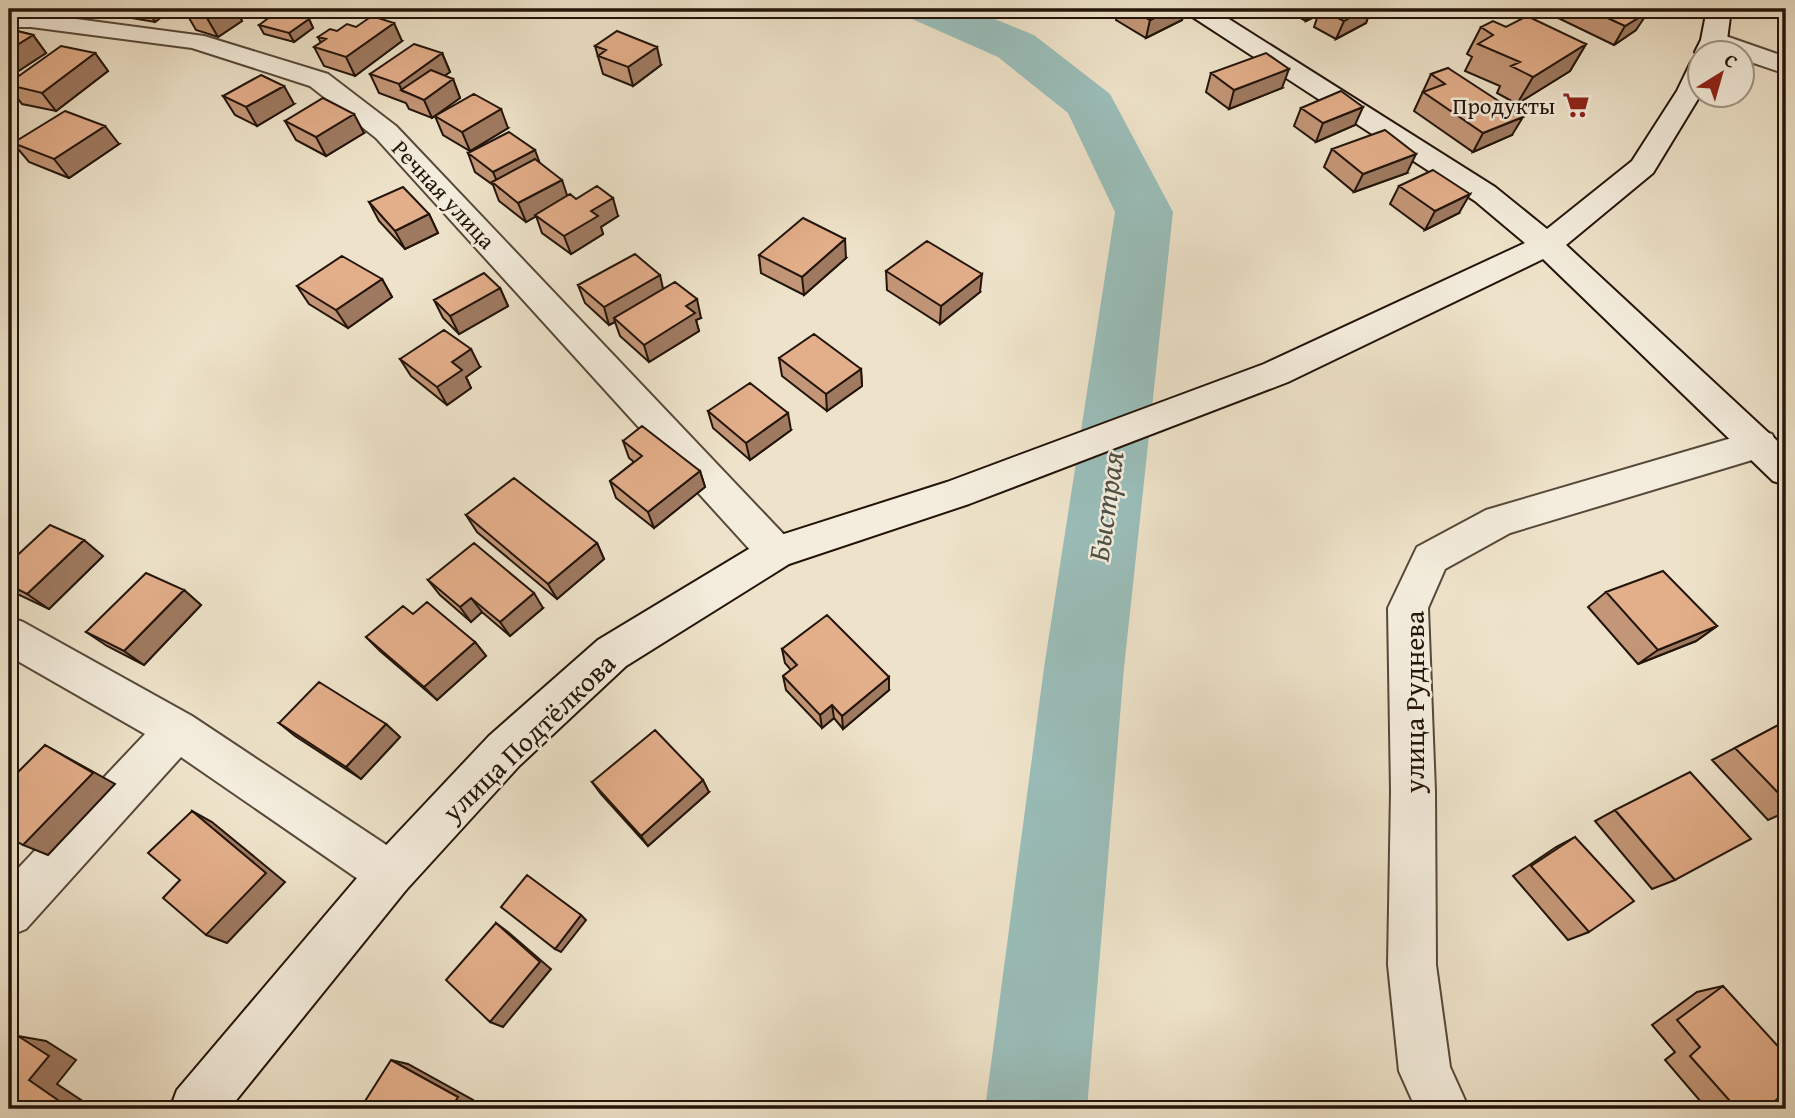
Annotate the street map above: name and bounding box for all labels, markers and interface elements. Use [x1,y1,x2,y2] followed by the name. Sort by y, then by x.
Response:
[1686,38,1756,108] north arrow
[1719,46,1744,75] text: С
[1453,89,1555,122] place label: Продукты
[1561,90,1591,120] supermarket icon: Продукты
[385,132,503,256] street label: Речная улица
[1076,448,1135,564] water label: Быстрая
[1393,610,1434,794] street label: улица Руднева
[431,643,624,831] street label: улица Подтёлкова

